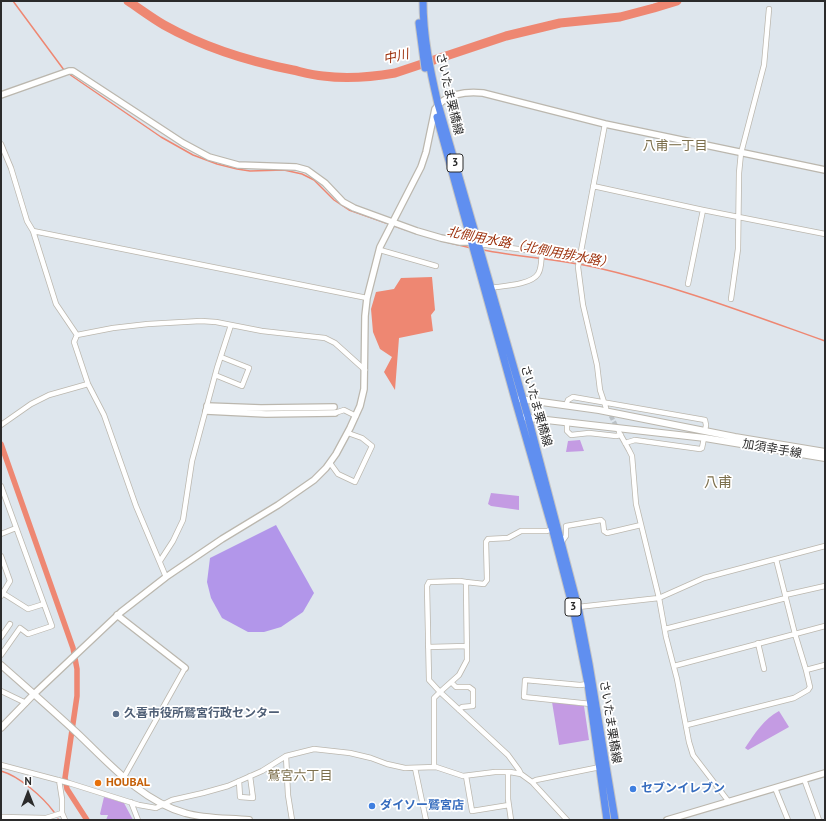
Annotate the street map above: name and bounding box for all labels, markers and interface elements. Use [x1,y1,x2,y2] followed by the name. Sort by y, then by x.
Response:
[382,46,410,68] water label: 中川
[433,51,465,137] street label: さいたま栗橋線
[643,138,707,154] district label: 八甫一丁目
[447,154,463,172] road number: 3
[446,224,614,272] water label: 北側用水路（北側用排水路）
[518,364,554,448] street label: さいたま栗橋線
[741,437,803,461] street label: 加須幸手線
[704,475,732,491] district label: 八甫
[565,598,581,616] road number: 3
[596,679,624,765] street label: さいたま栗橋線
[124,707,280,721] place label: 久喜市役所鷲宮行政センター
[111,709,121,719] marker: 久喜市役所鷲宮行政センター
[268,768,332,784] district label: 鷲宮六丁目
[8,773,48,813] north arrow
[24,774,32,788] text: N
[106,776,150,790] place label: HOUBAL
[93,778,103,788] marker: HOUBAL
[641,782,725,796] place label: セブンイレブン
[628,784,638,794] marker: セブンイレブン
[380,799,464,813] place label: ダイソー鷲宮店
[367,801,377,811] marker: ダイソー鷲宮店

